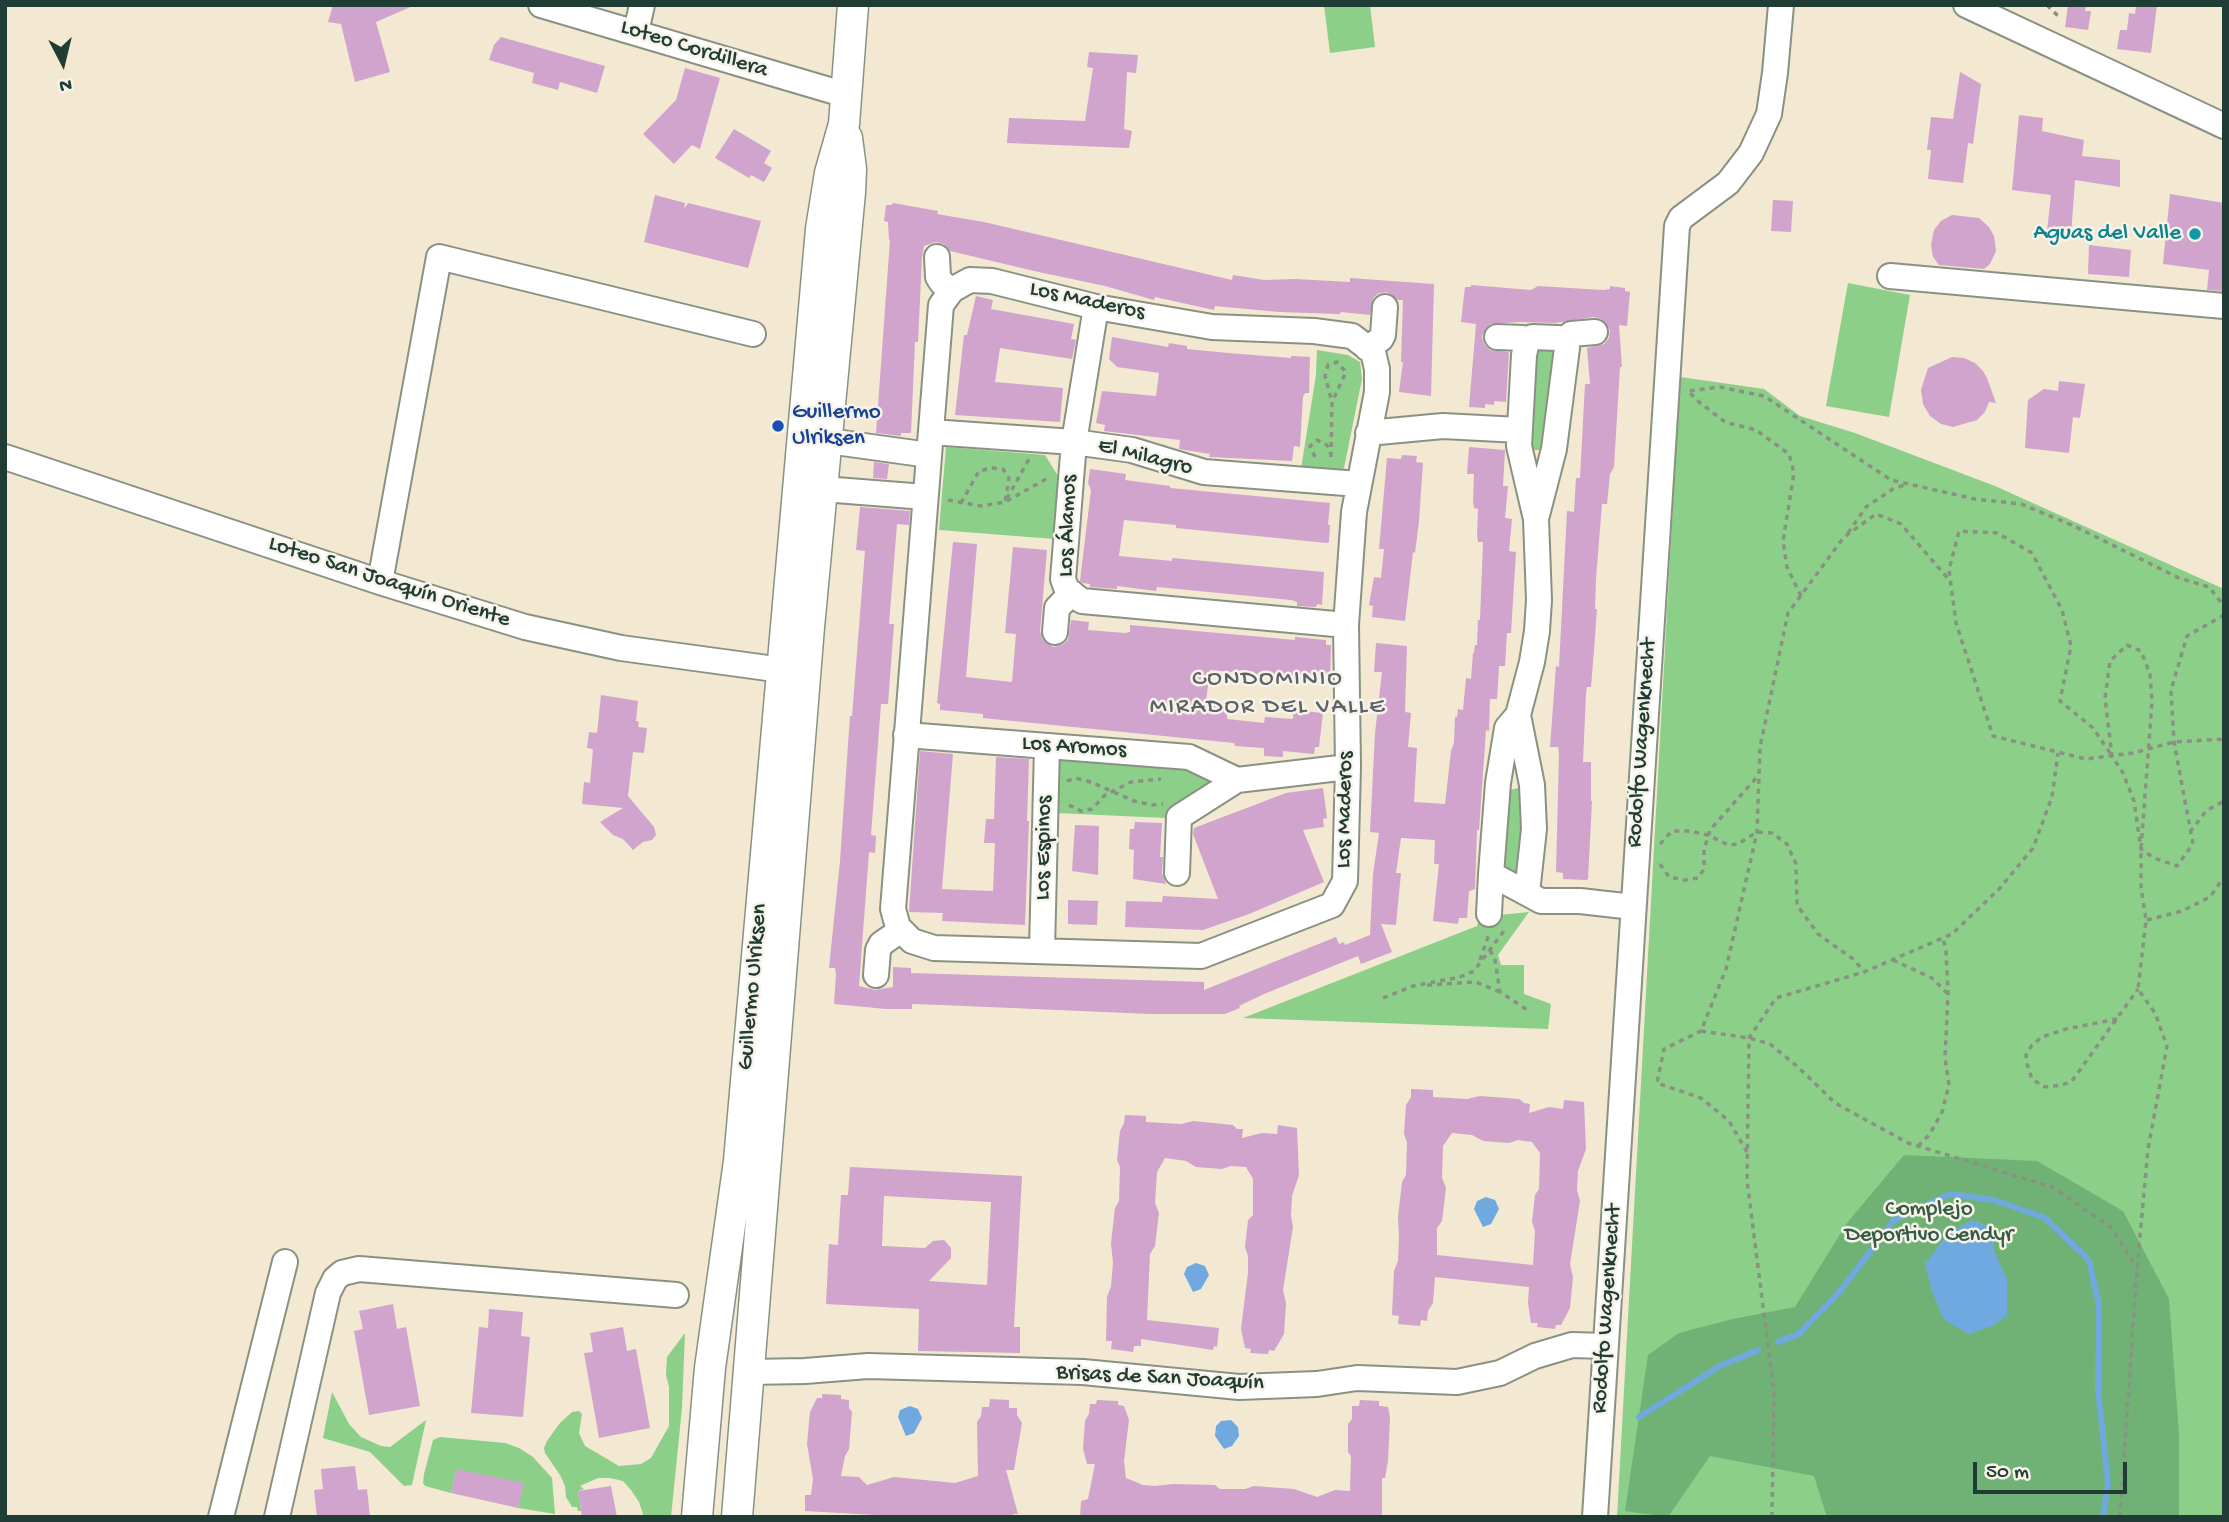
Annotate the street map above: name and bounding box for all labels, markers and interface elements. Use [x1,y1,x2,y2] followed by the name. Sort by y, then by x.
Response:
[617,14,771,86] street label: Loteo Cordillera
[28,28,98,98] north arrow
[58,72,73,97] text: N
[2033,220,2181,248] place label: Aguas del Valle
[2187,226,2203,242] marker: Aguas del Valle
[1027,276,1147,328] street label: Los Maderos
[792,399,881,453] place label: Guillermo Ulriksen
[770,418,786,434] marker: Guillermo Ulriksen
[1095,433,1195,483] street label: El Milagro
[1053,474,1085,578] street label: Los Álamos
[265,531,513,635] street label: Loteo San Joaquín Oriente
[1622,637,1664,849] street label: Rodolfo Wagenknecht
[1152,666,1384,722] district label: CONDOMINIO MIRADOR DEL VALLE
[1021,731,1127,765] street label: Los Aromos
[1331,751,1361,869] street label: Los Maderos
[1030,795,1060,901] street label: Los Espinos
[733,903,775,1071] street label: Guillermo Ulriksen
[1845,1196,2013,1250] park label: Complejo Deportivo Cendyr
[1587,1203,1629,1415] street label: Rodolfo Wagenknecht
[1055,1360,1265,1398] street label: Brisas de San Joaquín
[1977,1448,2131,1492] scale bar
[1986,1461,2029,1486] text: 50 m

